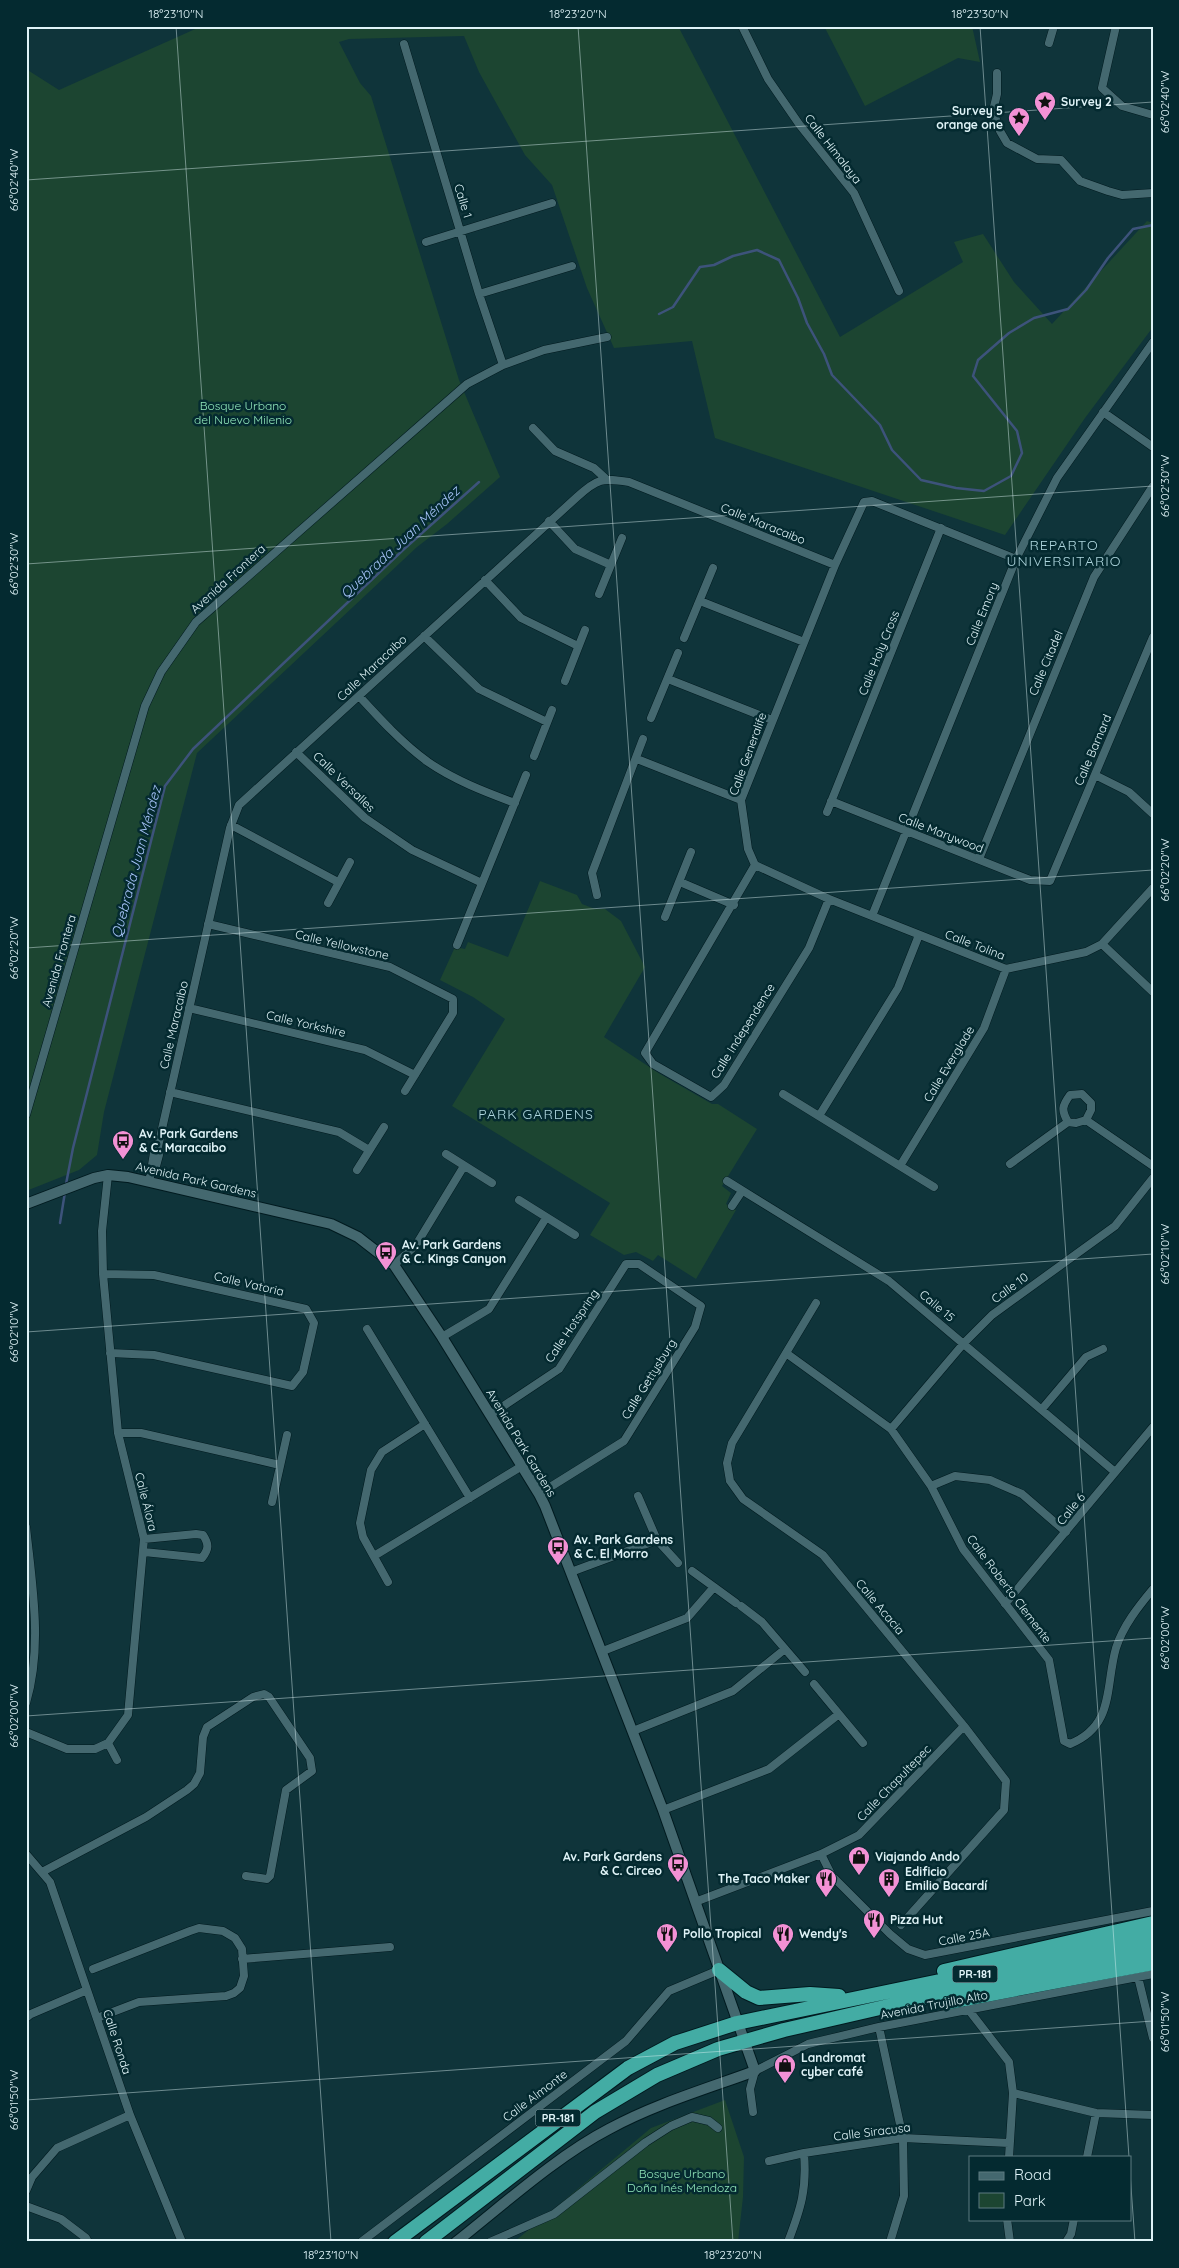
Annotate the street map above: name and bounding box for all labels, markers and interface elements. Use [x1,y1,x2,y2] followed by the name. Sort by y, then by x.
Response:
[148,6,204,21] text: 18°23'10"N
[549,6,607,21] text: 18°23'20"N
[952,6,1008,21] text: 18°23'30"N
[1157,70,1172,133] text: 66°02'40"W
[1033,90,1057,121] place icon: Survey 2
[1061,94,1112,109] place label: Survey 2
[936,103,1003,132] place label: Survey 5 orange one
[1007,106,1031,137] place icon: Survey 5 orange one
[802,111,865,186] street label: Calle Himalaya
[6,148,21,211] text: 66°02'40"W
[451,182,476,220] street label: Calle 1
[194,398,292,427] park label: Bosque Urbano del Nuevo Milenio
[1157,454,1172,517] text: 66°02'30"W
[337,481,464,602] water label: Quebrada Juan Méndez
[719,500,808,547] street label: Calle Maracaibo
[6,532,21,595] text: 66°02'30"W
[1006,536,1122,570] district label: REPARTO UNIVERSITARIO
[187,541,268,616] street label: Avenida Frontera
[962,580,1001,648] street label: Calle Emory
[855,608,902,697] street label: Calle Holy Cross
[1025,628,1066,698] street label: Calle Citadel
[334,631,410,704] street label: Calle Maracaibo
[726,710,770,797] street label: Calle Generalife
[1071,712,1114,788] street label: Calle Barnard
[310,748,379,815] street label: Calle Versalles
[107,783,165,940] water label: Quebrada Juan Méndez
[896,809,986,856] street label: Calle Marywood
[1157,838,1172,901] text: 66°02'20"W
[38,913,79,1009] street label: Avenida Frontera
[6,916,21,979] text: 66°02'20"W
[294,926,391,963] street label: Calle Yellowstone
[943,926,1007,963] street label: Calle Tolina
[156,979,191,1070] street label: Calle Maracaibo
[707,980,778,1081] street label: Calle Independence
[265,1007,348,1040] street label: Calle Yorkshire
[920,1023,977,1105] street label: Calle Everglade
[478,1105,594,1123] district label: PARK GARDENS
[139,1126,238,1155] place label: Av. Park Gardens & C. Maracaibo
[111,1129,135,1160] bus stop icon: Av. Park Gardens & C. Maracaibo
[134,1158,258,1201] street label: Avenida Park Gardens
[1157,1223,1172,1284] text: 66°02'10"W
[402,1237,506,1266] place label: Av. Park Gardens & C. Kings Canyon
[374,1240,398,1271] bus stop icon: Av. Park Gardens & C. Kings Canyon
[213,1268,286,1299] street label: Calle Vatoria
[988,1269,1031,1306] street label: Calle 10
[542,1286,602,1365] street label: Calle Hotspring
[917,1287,958,1325] street label: Calle 15
[6,1301,21,1362] text: 66°02'10"W
[618,1336,679,1422] street label: Calle Gettysburg
[483,1386,560,1500] street label: Avenida Park Gardens
[132,1471,161,1533] street label: Calle Álora
[1053,1489,1088,1528] street label: Calle 6
[574,1532,673,1561] place label: Av. Park Gardens & C. El Morro
[964,1532,1055,1646] street label: Calle Roberto Clemente
[546,1535,570,1566] bus stop icon: Av. Park Gardens & C. El Morro
[853,1576,908,1637] street label: Calle Acacia
[1157,1606,1172,1670] text: 66°02'00"W
[6,1684,21,1748] text: 66°02'00"W
[853,1741,934,1824] street label: Calle Chapultepec
[847,1845,871,1876] shop icon: Viajando Ando
[563,1849,663,1878] place label: Av. Park Gardens & C. Circeo
[875,1849,960,1864] place label: Viajando Ando
[666,1852,690,1883] bus stop icon: Av. Park Gardens & C. Circeo
[905,1864,988,1893] place label: Edificio Emilio Bacardí
[814,1867,838,1898] restaurant icon: The Taco Maker
[877,1867,901,1898] building icon: Edificio Emilio Bacardí
[718,1871,810,1886] place label: The Taco Maker
[862,1908,886,1939] restaurant icon: Pizza Hut
[890,1912,943,1927] place label: Pizza Hut
[655,1922,679,1953] restaurant icon: Pollo Tropical
[771,1922,795,1953] restaurant icon: Wendy's
[937,1924,991,1949] street label: Calle 25A
[683,1926,761,1941] place label: Pollo Tropical
[799,1926,847,1941] place label: Wendy's
[952,1966,998,1982] road number: PR-181
[879,1987,989,2022] street label: Avenida Trujillo Alto
[1157,1991,1172,2052] text: 66°01'50"W
[100,2008,135,2076] street label: Calle Ronda
[801,2050,866,2079] place label: Landromat cyber café
[773,2053,797,2084] shop icon: Landromat cyber café
[499,2066,570,2125] street label: Calle Almonte
[6,2069,21,2130] text: 66°01'50"W
[536,2110,580,2126] road number: PR-181
[832,2119,911,2144] street label: Calle Siracusa
[969,2156,1132,2220] legend
[1014,2165,1051,2184] text: Road
[627,2166,737,2195] park label: Bosque Urbano Doña Inés Mendoza
[1014,2191,1046,2210] text: Park
[303,2247,359,2262] text: 18°23'10"N
[704,2247,762,2262] text: 18°23'20"N

